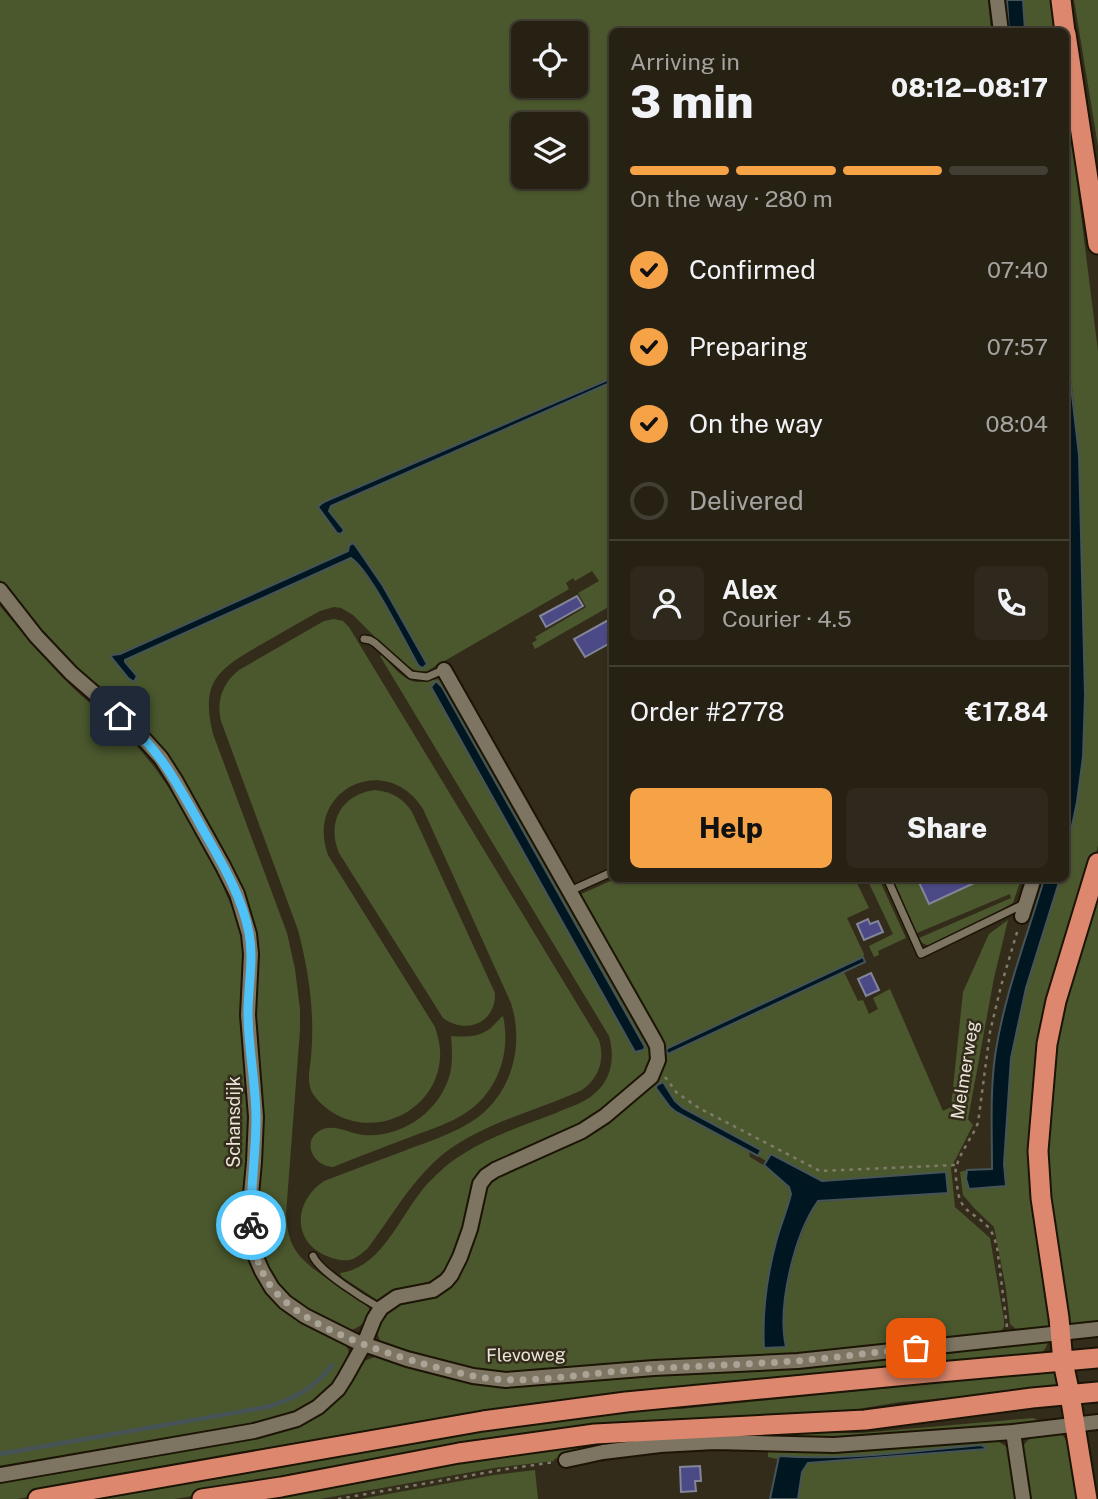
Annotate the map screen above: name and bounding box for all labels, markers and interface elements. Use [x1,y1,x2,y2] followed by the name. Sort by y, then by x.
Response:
[511,21,588,189] map controls
[511,21,588,98] button: locate
[630,48,740,75] text: Arriving in
[891,72,1048,103] text: 08:12–08:17
[630,74,754,128] text: 3 min
[511,112,588,189] button: layers
[630,185,833,212] text: On the way · 280 m
[630,251,668,289] icon: check
[689,254,816,285] text: Confirmed
[987,256,1048,283] text: 07:40
[630,328,668,366] icon: check
[689,331,808,362] text: Preparing
[987,333,1048,360] text: 07:57
[630,405,668,443] icon: check
[689,408,823,439] text: On the way
[986,410,1048,437] text: 08:04
[689,485,804,516] text: Delivered
[630,566,704,640] button: person
[974,566,1048,640] button: phone
[722,574,778,605] text: Alex
[722,605,852,632] text: Courier · 4.5
[90,686,150,746] pin
[630,696,785,727] text: Order #2778
[965,696,1048,727] text: €17.84
[101,697,139,735] icon: home
[630,788,832,868] button: Help
[846,788,1048,868] button: Share
[946,1019,983,1121] street label: Melmerweg
[223,1076,244,1168] street label: Schansdijk
[216,1190,286,1260] courier
[232,1206,270,1244] icon: bike
[886,1318,946,1378] pin
[897,1329,935,1367] icon: bag
[486,1343,566,1366] street label: Flevoweg

